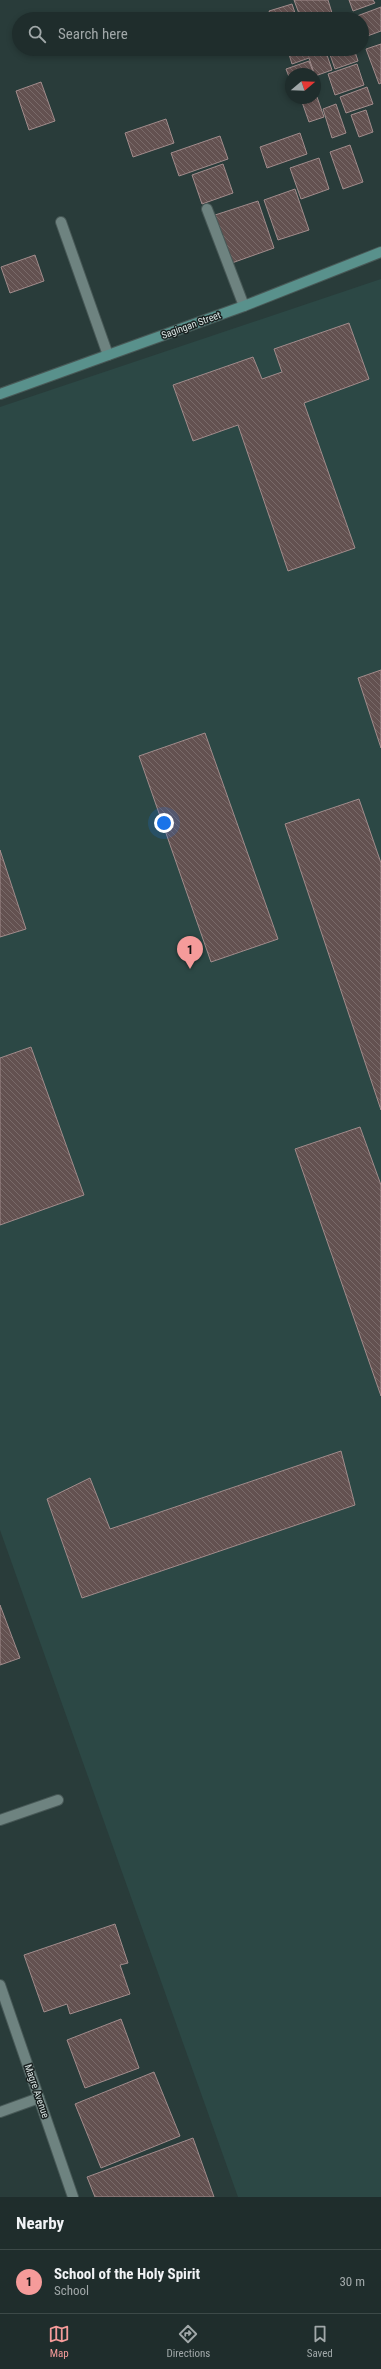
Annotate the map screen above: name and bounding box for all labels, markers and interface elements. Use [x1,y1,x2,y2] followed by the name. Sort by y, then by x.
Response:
[12,12,369,56] search box
[26,23,48,45] icon: search
[58,25,128,43] text: Search here
[285,68,321,104] north arrow
[160,309,222,341] street label: Sagingan Street
[154,813,174,833] your location
[177,936,203,969] pin: 1
[23,2063,51,2120] street label: Magre Avenue
[16,2213,64,2233] text: Nearby
[54,2265,200,2283] text: School of the Holy Spirit
[26,2274,32,2289] text: 1
[339,2274,365,2289] text: 30 m
[54,2283,89,2298] text: School
[48,2323,70,2360] tab: Map
[166,2323,210,2360] tab: Directions
[307,2323,333,2360] tab: Saved

